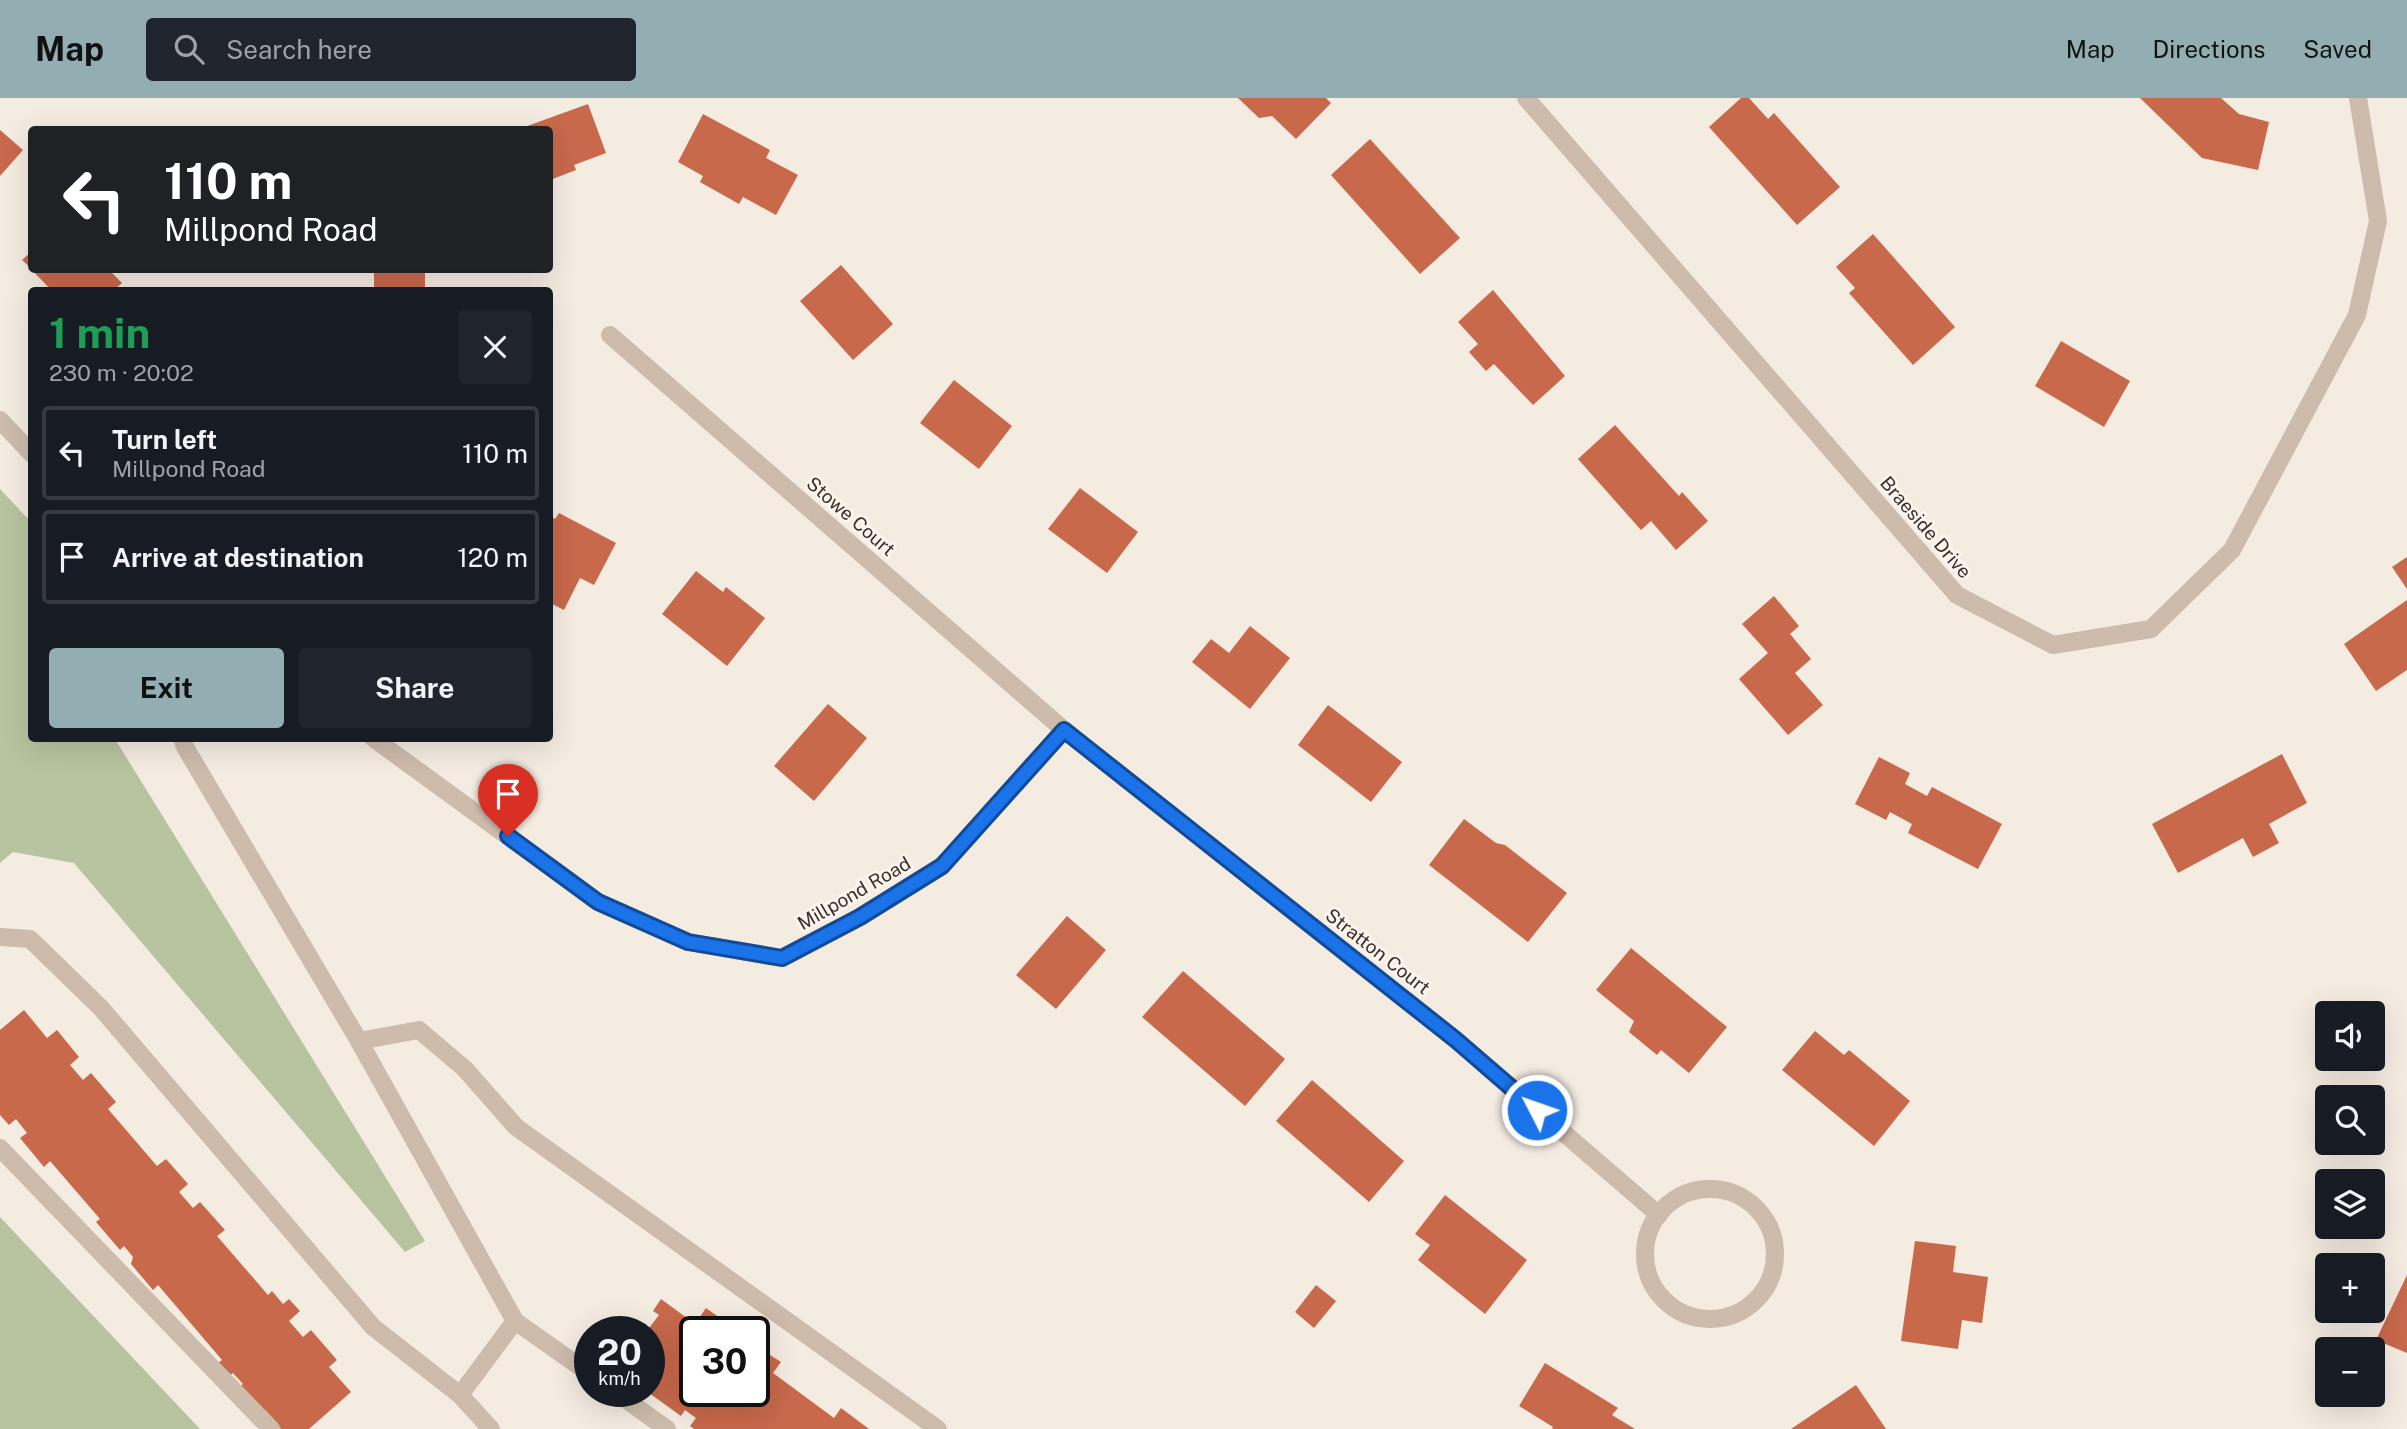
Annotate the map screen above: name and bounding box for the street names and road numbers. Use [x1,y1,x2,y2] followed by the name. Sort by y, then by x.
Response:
[802,472,900,560] street label: Stowe Court
[1876,472,1976,582] street label: Braeside Drive
[794,852,914,934] street label: Millpond Road
[1321,903,1435,999] street label: Stratton Court

